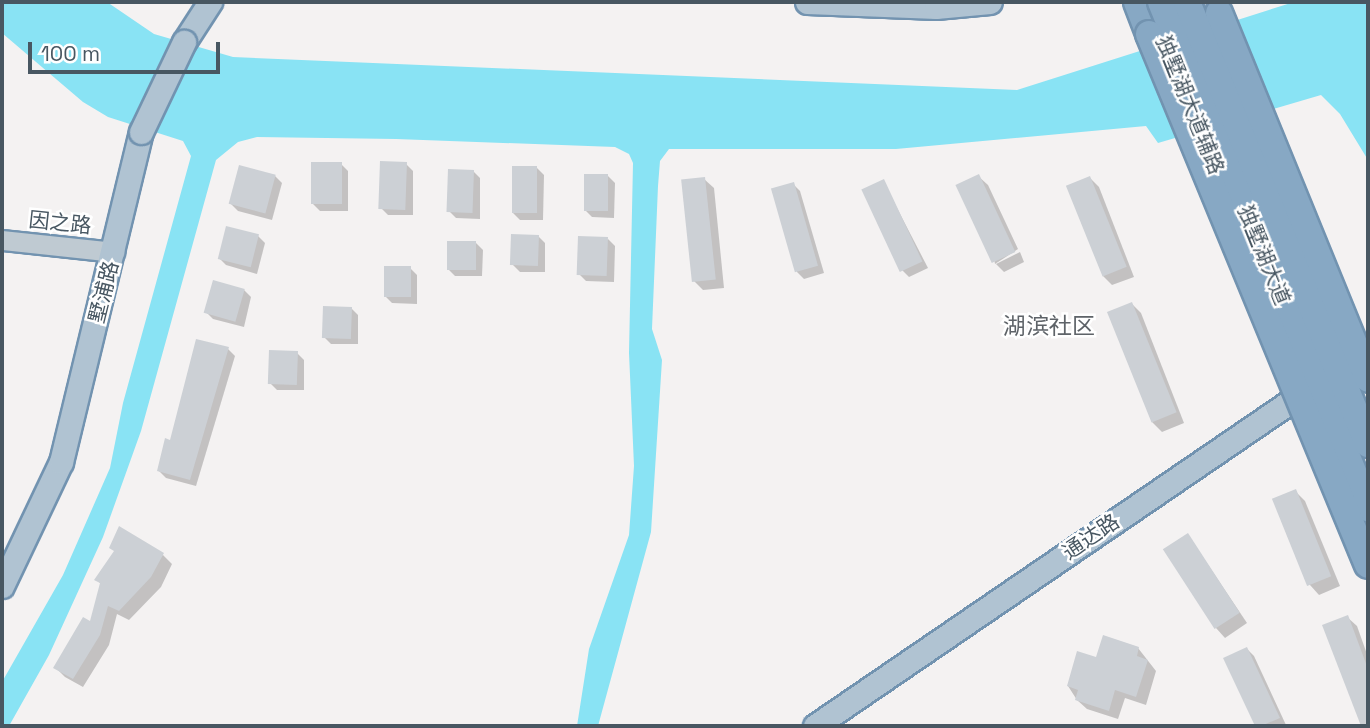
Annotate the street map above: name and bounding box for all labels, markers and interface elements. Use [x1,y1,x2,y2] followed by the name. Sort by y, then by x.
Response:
[32,28,224,72] scale bar
[1151,32,1229,178] street label: 独墅湖大道辅路
[41,40,100,67] text: 100 m
[1233,202,1295,308] street label: 独墅湖大道
[27,207,93,239] street label: 因之路
[84,258,124,326] street label: 墅浦路
[1003,312,1095,340] district label: 湖滨社区
[1058,509,1124,565] street label: 通达路

